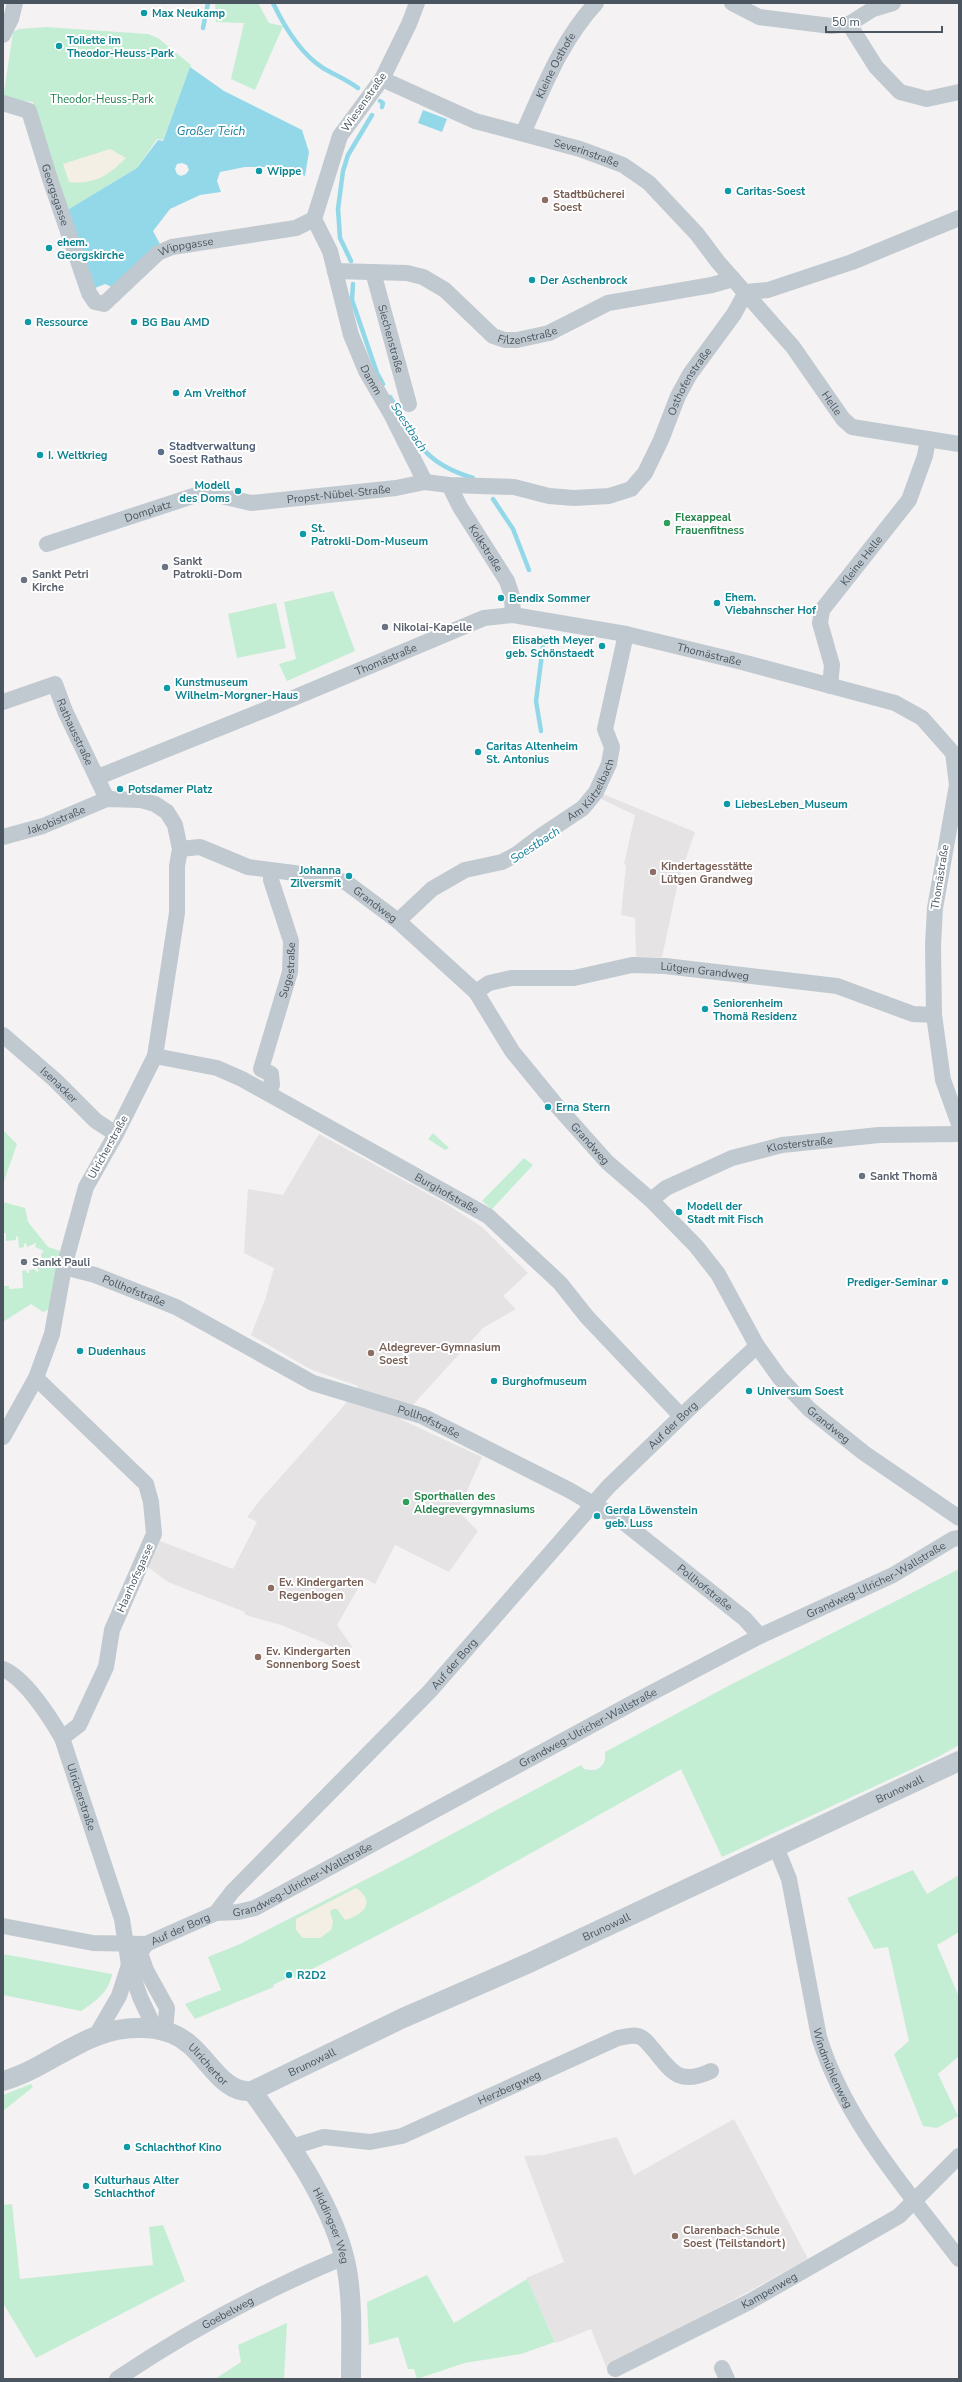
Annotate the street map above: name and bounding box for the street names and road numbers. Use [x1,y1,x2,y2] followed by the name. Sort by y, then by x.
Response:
[532,29,579,101] street label: Kleine Osthofe
[338,69,390,135] street label: Wiesenstraße
[552,135,622,171] street label: Severinstraße
[38,162,73,228] street label: Georgsgasse
[156,233,215,260] street label: Wippgasse
[375,303,408,374] street label: Siechenstraße
[496,323,560,348] street label: Filzenstraße
[664,344,715,418] street label: Osthofenstraße
[357,362,386,398] street label: Damm
[818,388,846,418] street label: Helle
[286,481,391,507] street label: Propst-Nübel-Straße
[122,496,173,526] street label: Domplatz
[465,521,507,574] street label: Kolkstraße
[837,532,886,589] street label: Kleine Helle
[676,639,743,669] street label: Thomästraße
[353,640,419,679] street label: Thomästraße
[54,696,97,768] street label: Rathausstraße
[563,758,617,825] street label: Am Kützelbach
[24,801,88,838] street label: Jakobistraße
[927,843,953,911] street label: Thomästraße
[350,883,401,926] street label: Grandweg
[275,942,298,1000] street label: Sugestraße
[660,958,750,983] street label: Lütgen Grandweg
[37,1063,81,1106] street label: Isenacker
[84,1113,132,1181] street label: Ulricherstraße
[567,1119,613,1168] street label: Grandweg
[765,1132,834,1156] street label: Klosterstraße
[412,1169,482,1217] street label: Burghofstraße
[100,1271,168,1310] street label: Pollhofstraße
[644,1397,701,1452] street label: Auf der Borg
[396,1402,463,1442] street label: Pollhofstraße
[804,1403,854,1447] street label: Grandweg
[804,1538,948,1621] street label: Grandweg-Ulricher-Wallstraße
[113,1541,157,1615] street label: Haarhofsgasse
[674,1561,736,1614] street label: Pollhofstraße
[427,1635,480,1693] street label: Auf der Borg
[516,1684,659,1771] street label: Grandweg-Ulricher-Wallstraße
[63,1761,100,1833] street label: Ulricherstraße
[873,1771,927,1807] street label: Brunowall
[232,1838,375,1920] street label: Grandweg-Ulricher-Wallstraße
[148,1909,212,1949] street label: Auf der Borg
[580,1909,633,1944] street label: Brunowall
[810,2026,856,2111] street label: Windmühlenweg
[185,2039,232,2089] street label: Ulrichertor
[285,2044,339,2080] street label: Brunowall
[475,2067,543,2108] street label: Herzbergweg
[309,2185,353,2265] street label: Hiddingser Weg
[739,2269,800,2312] street label: Kampenweg
[199,2293,256,2333] street label: Goebelweg

